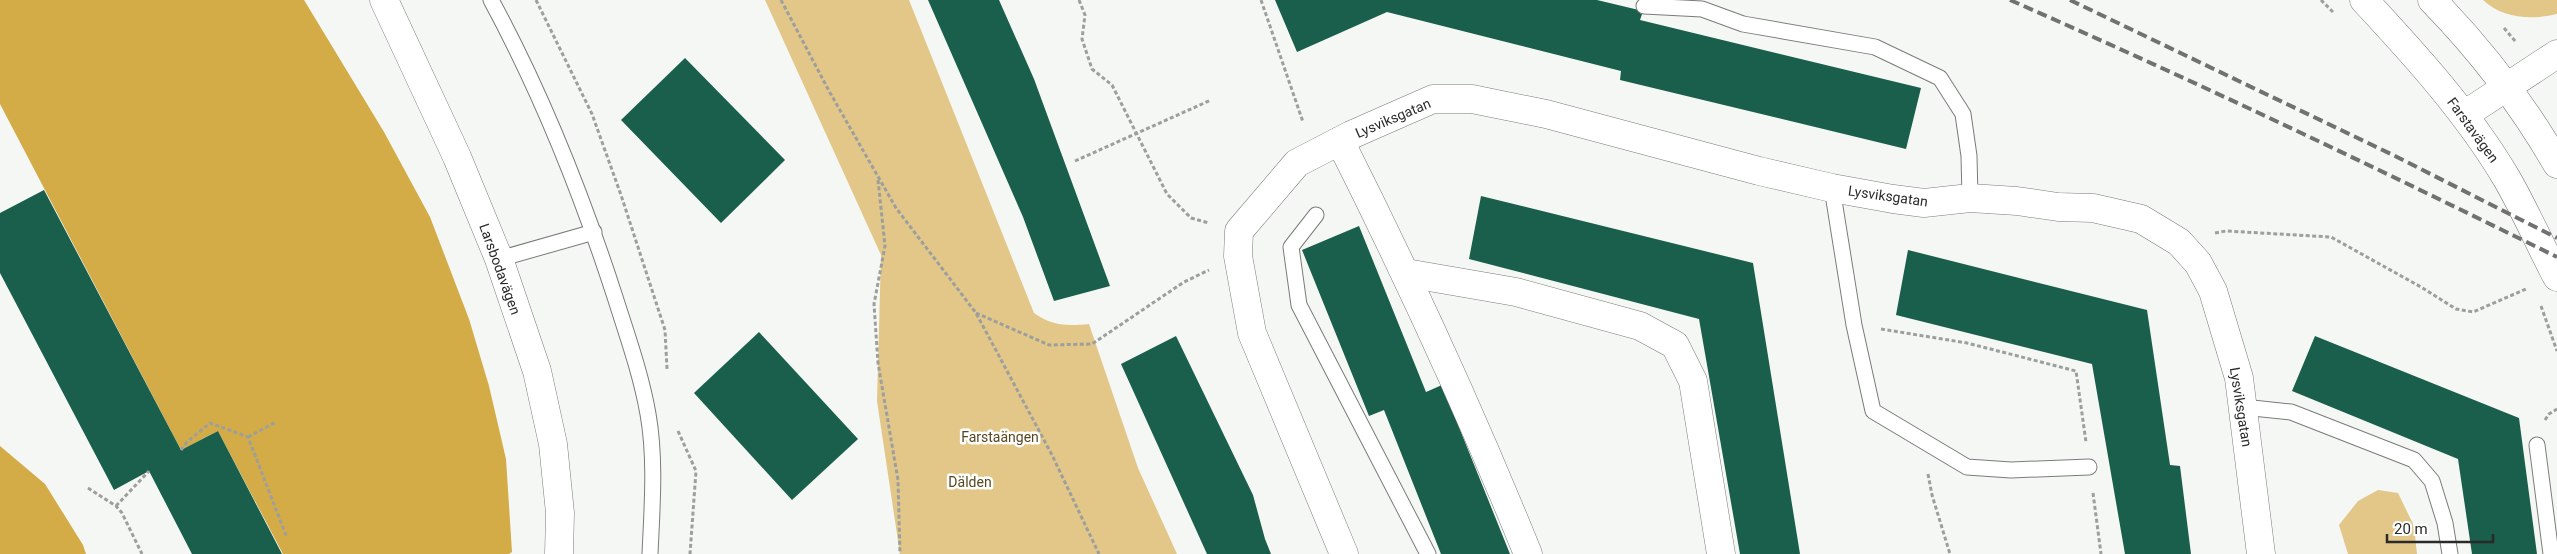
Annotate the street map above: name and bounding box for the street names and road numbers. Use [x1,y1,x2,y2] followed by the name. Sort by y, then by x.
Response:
[2444,94,2502,166] street label: Farstavägen
[1353,95,1433,141] street label: Lysviksgatan
[1847,182,1929,210] street label: Lysviksgatan
[476,221,524,317] street label: Larsbodavägen
[2227,366,2255,448] street label: Lysviksgatan

